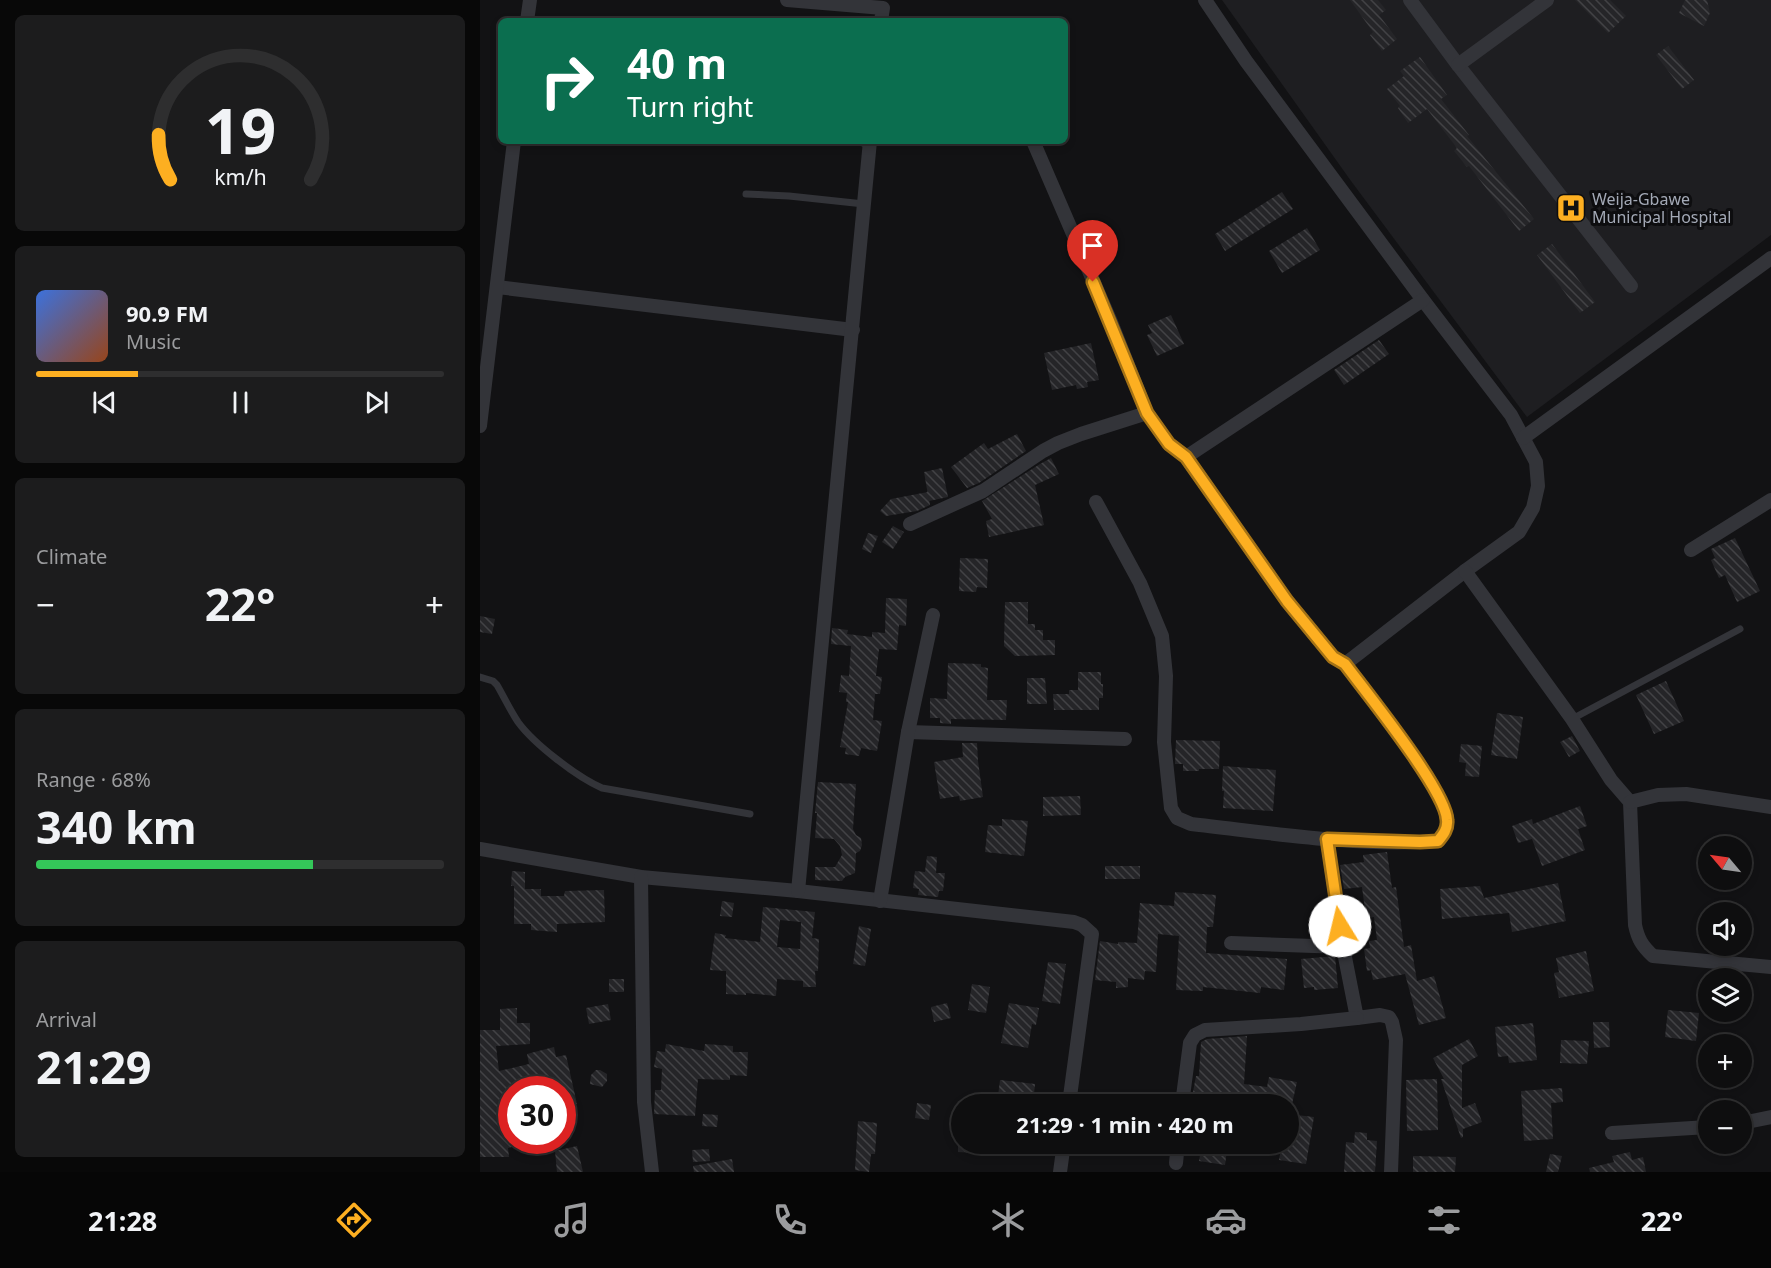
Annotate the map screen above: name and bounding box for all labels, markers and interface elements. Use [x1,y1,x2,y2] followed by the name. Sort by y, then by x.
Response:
[627,34,727,91] text: 40 m
[528,42,606,120] icon: right
[204,87,276,172] text: 19
[627,88,753,125] text: Turn right
[214,163,266,192] text: km/h
[1592,188,1731,228] place label: Weija-Gbawe Municipal Hospital
[1555,192,1587,224] hospital icon: Weija-Gbawe Municipal Hospital
[1067,220,1118,282] pin
[1076,229,1109,262] icon: arrive
[126,298,208,328] text: 90.9 FM
[126,328,181,355] text: Music
[88,386,121,419] icon: previous
[224,386,257,419] icon: pause
[360,386,393,419] icon: next
[36,543,107,570] text: Climate
[205,573,275,634] text: 22°
[36,582,55,627] text: −
[425,582,444,627] text: +
[36,766,151,793] text: Range · 68%
[36,796,197,857] text: 340 km
[1698,836,1752,890] north arrow
[1698,836,1752,1154] map controls
[1308,894,1372,958] position arrow
[1698,902,1752,956] button: sound
[1698,968,1752,1022] button: layers
[36,1006,97,1033] text: Arrival
[1698,1034,1752,1088] button: +
[36,1036,152,1097] text: 21:29
[498,1076,576,1154] speed limit sign: 30
[1698,1100,1752,1154] button: −
[1016,1109,1234,1139] text: 21:29 · 1 min · 420 m
[333,1199,375,1241] icon: directions
[551,1199,593,1241] icon: music
[769,1199,811,1241] icon: phone
[987,1199,1029,1241] icon: climate
[1205,1199,1247,1241] icon: car
[1423,1199,1465,1241] icon: filters
[88,1202,157,1239] text: 21:28
[1641,1202,1683,1239] text: 22°

